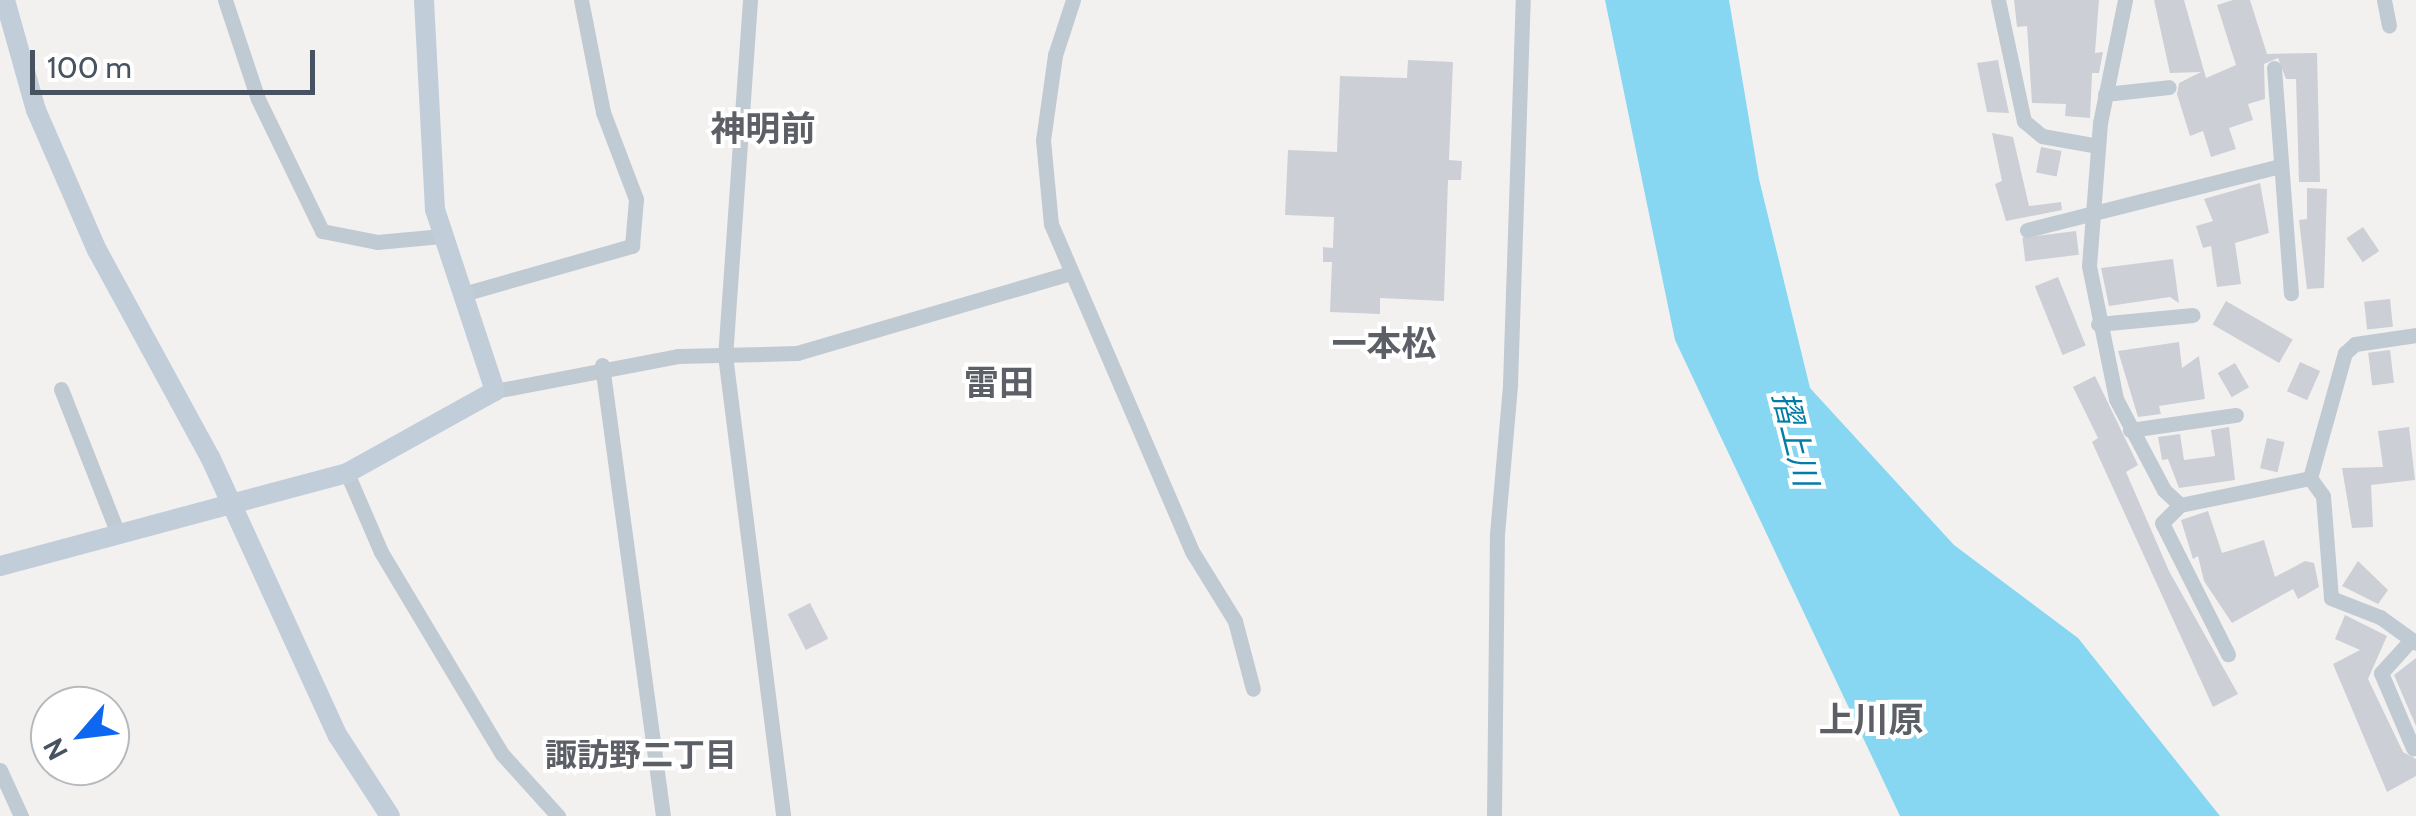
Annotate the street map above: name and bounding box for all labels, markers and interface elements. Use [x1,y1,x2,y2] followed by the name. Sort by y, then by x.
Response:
[35,30,320,92] scale bar
[47,49,132,86] text: 100 m
[711,108,815,150] district label: 神明前
[1332,323,1436,365] district label: 一本松
[964,362,1034,404] district label: 雷田
[1765,388,1825,490] water label: 摺上川
[30,686,130,786] north arrow
[1819,699,1923,741] district label: 上川原
[36,732,75,766] text: N
[545,736,737,774] district label: 諏訪野二丁目

